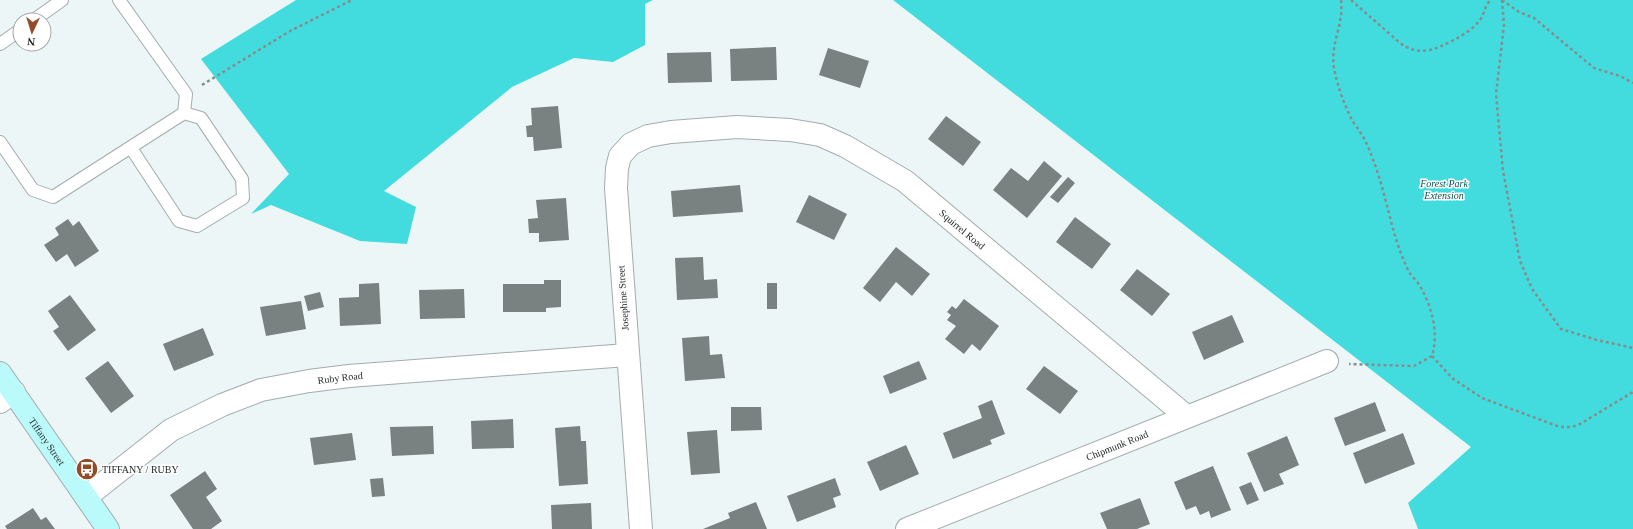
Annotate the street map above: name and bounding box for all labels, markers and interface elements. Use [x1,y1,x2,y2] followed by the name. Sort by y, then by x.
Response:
[12,12,52,52] north arrow
[27,36,36,48] text: N
[1419,178,1468,201] park label: Forest Park Extension
[937,207,987,251] street label: Squirrel Road
[615,265,631,331] street label: Josephine Street
[317,369,363,385] street label: Ruby Road
[27,415,68,467] street label: Tiffany Street
[1084,428,1149,462] street label: Chipmunk Road
[74,456,100,482] bus stop icon: TIFFANY / RUBY
[102,464,179,475] place label: TIFFANY / RUBY

